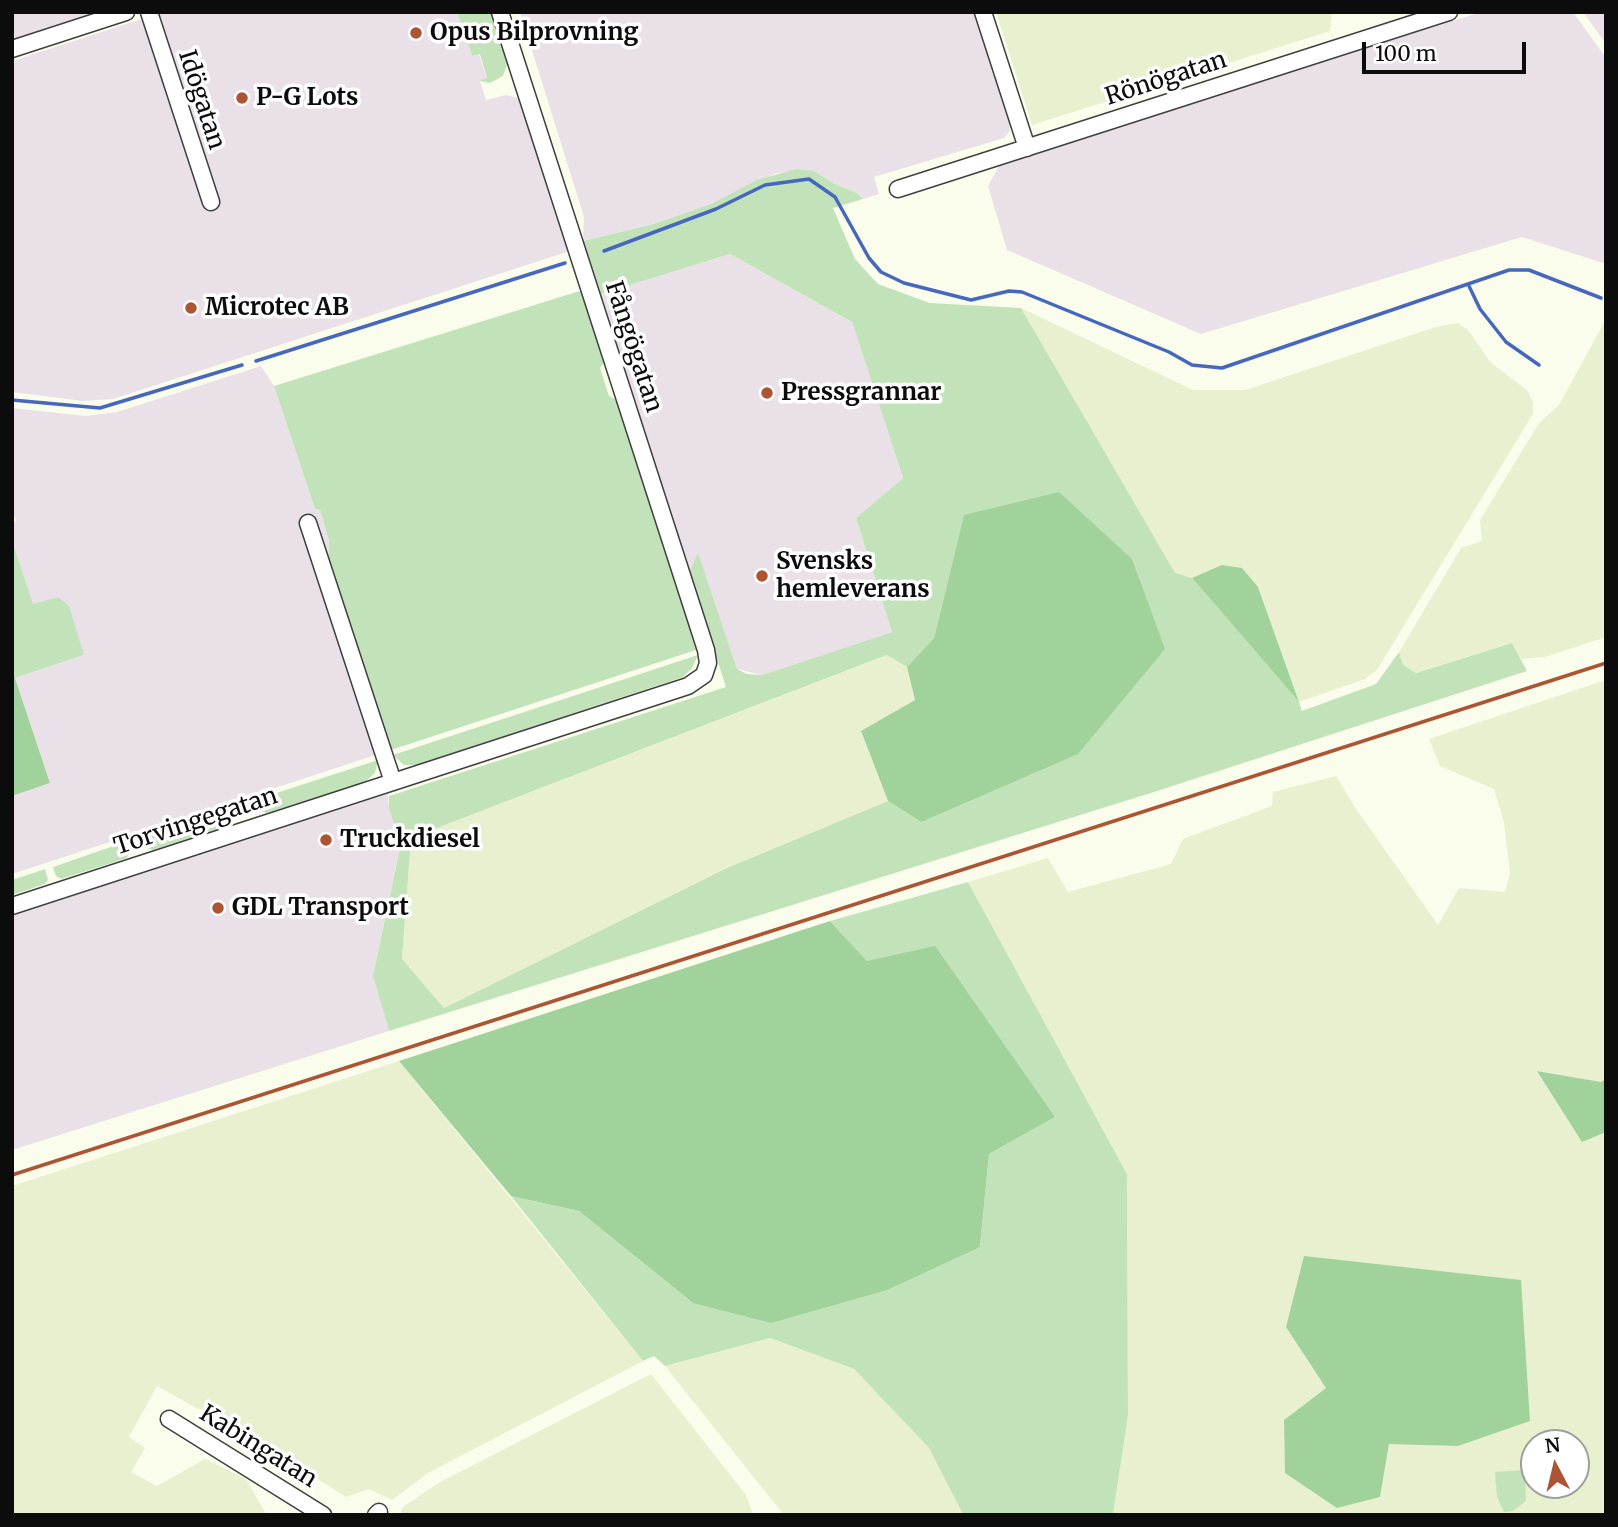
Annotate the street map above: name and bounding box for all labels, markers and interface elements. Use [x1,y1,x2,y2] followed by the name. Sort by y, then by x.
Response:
[430,19,638,47] place label: Opus Bilprovning
[408,25,424,41] marker: Opus Bilprovning
[1366,28,1530,72] scale bar
[1375,40,1437,67] text: 100 m
[1102,46,1230,112] street label: Rönögatan
[171,47,231,153] street label: Idögatan
[256,84,359,112] place label: P-G Lots
[234,90,250,106] marker: P-G Lots
[598,278,668,416] street label: Fångögatan
[205,294,349,322] place label: Microtec AB
[183,300,199,316] marker: Microtec AB
[781,379,942,407] place label: Pressgrannar
[759,385,775,401] marker: Pressgrannar
[776,548,930,604] place label: Svensks hemleverans
[754,568,770,584] marker: Svensks hemleverans
[110,782,282,862] street label: Torvingegatan
[340,826,480,854] place label: Truckdiesel
[318,832,334,848] marker: Truckdiesel
[232,894,409,922] place label: GDL Transport
[210,900,226,916] marker: GDL Transport
[194,1400,322,1494] street label: Kabingatan
[1520,1429,1590,1499] north arrow
[1544,1432,1562,1458] text: N

